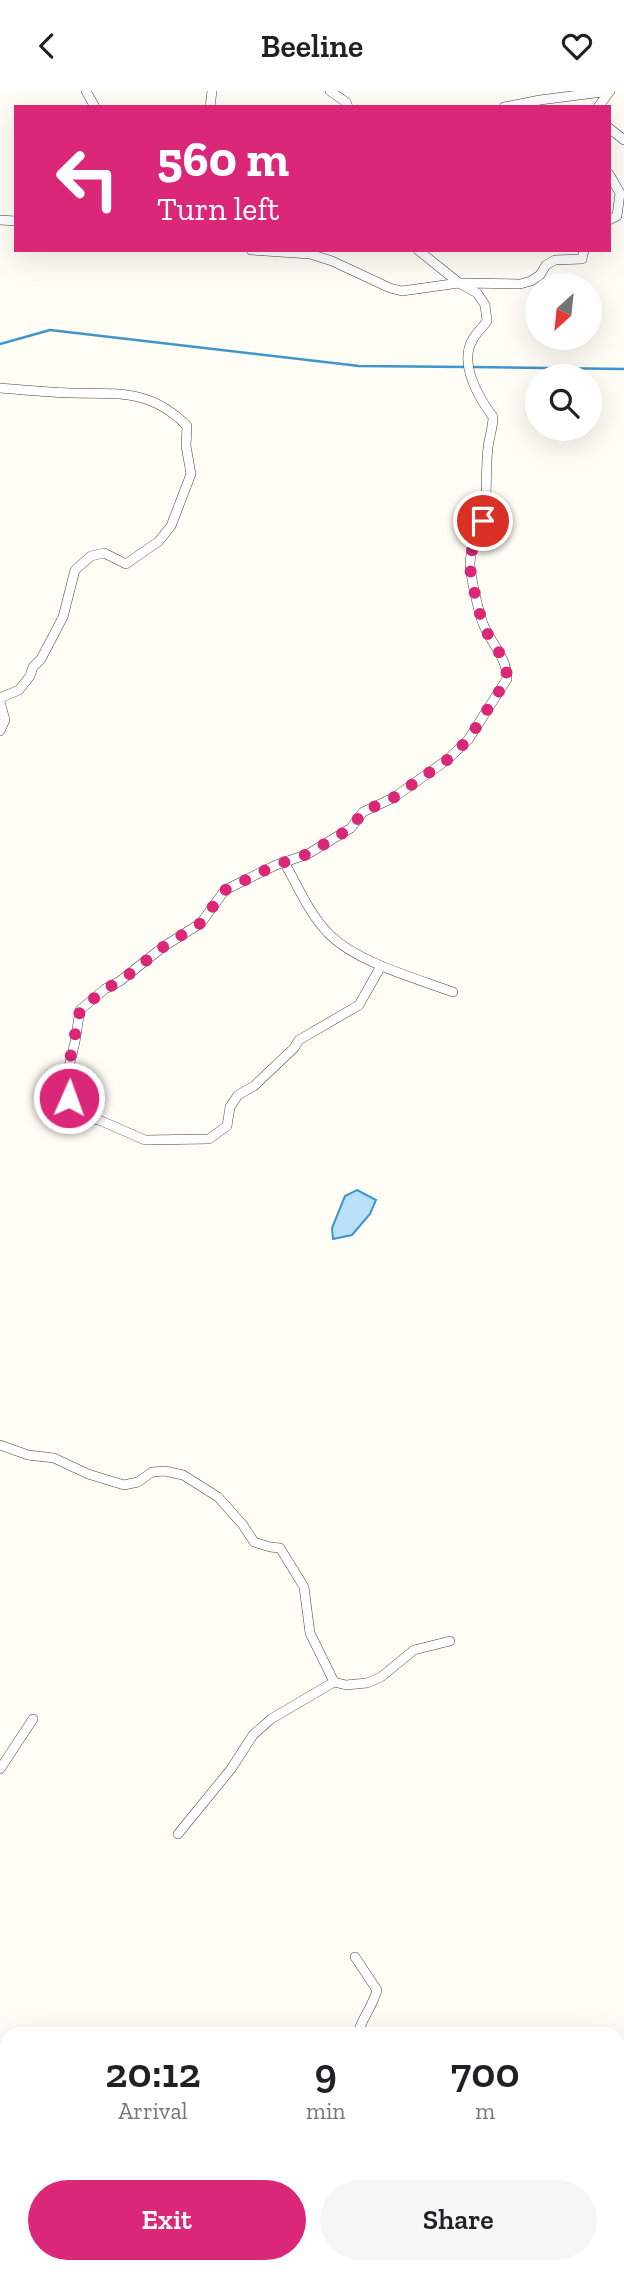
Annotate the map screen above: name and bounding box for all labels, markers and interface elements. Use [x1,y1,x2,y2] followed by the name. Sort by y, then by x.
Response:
[28,27,66,65] icon: back
[261,27,363,65] text: Beeline
[558,27,596,65] icon: heart
[157,130,289,189] text: 560 m
[42,133,133,224] icon: left
[157,190,279,228] text: Turn left
[525,273,602,350] north arrow
[525,273,602,441] map controls
[525,364,602,441] button: search
[453,491,513,551] pin
[464,502,502,540] icon: arrive
[32,1061,106,1135] position arrow
[105,2047,201,2098] text: 20:12
[315,2047,337,2098] text: 9
[451,2047,520,2098] text: 700
[118,2097,188,2125] text: Arrival
[306,2097,346,2125] text: min
[475,2097,495,2125] text: m
[28,2180,306,2260] button: Exit
[320,2180,597,2260] button: Share

